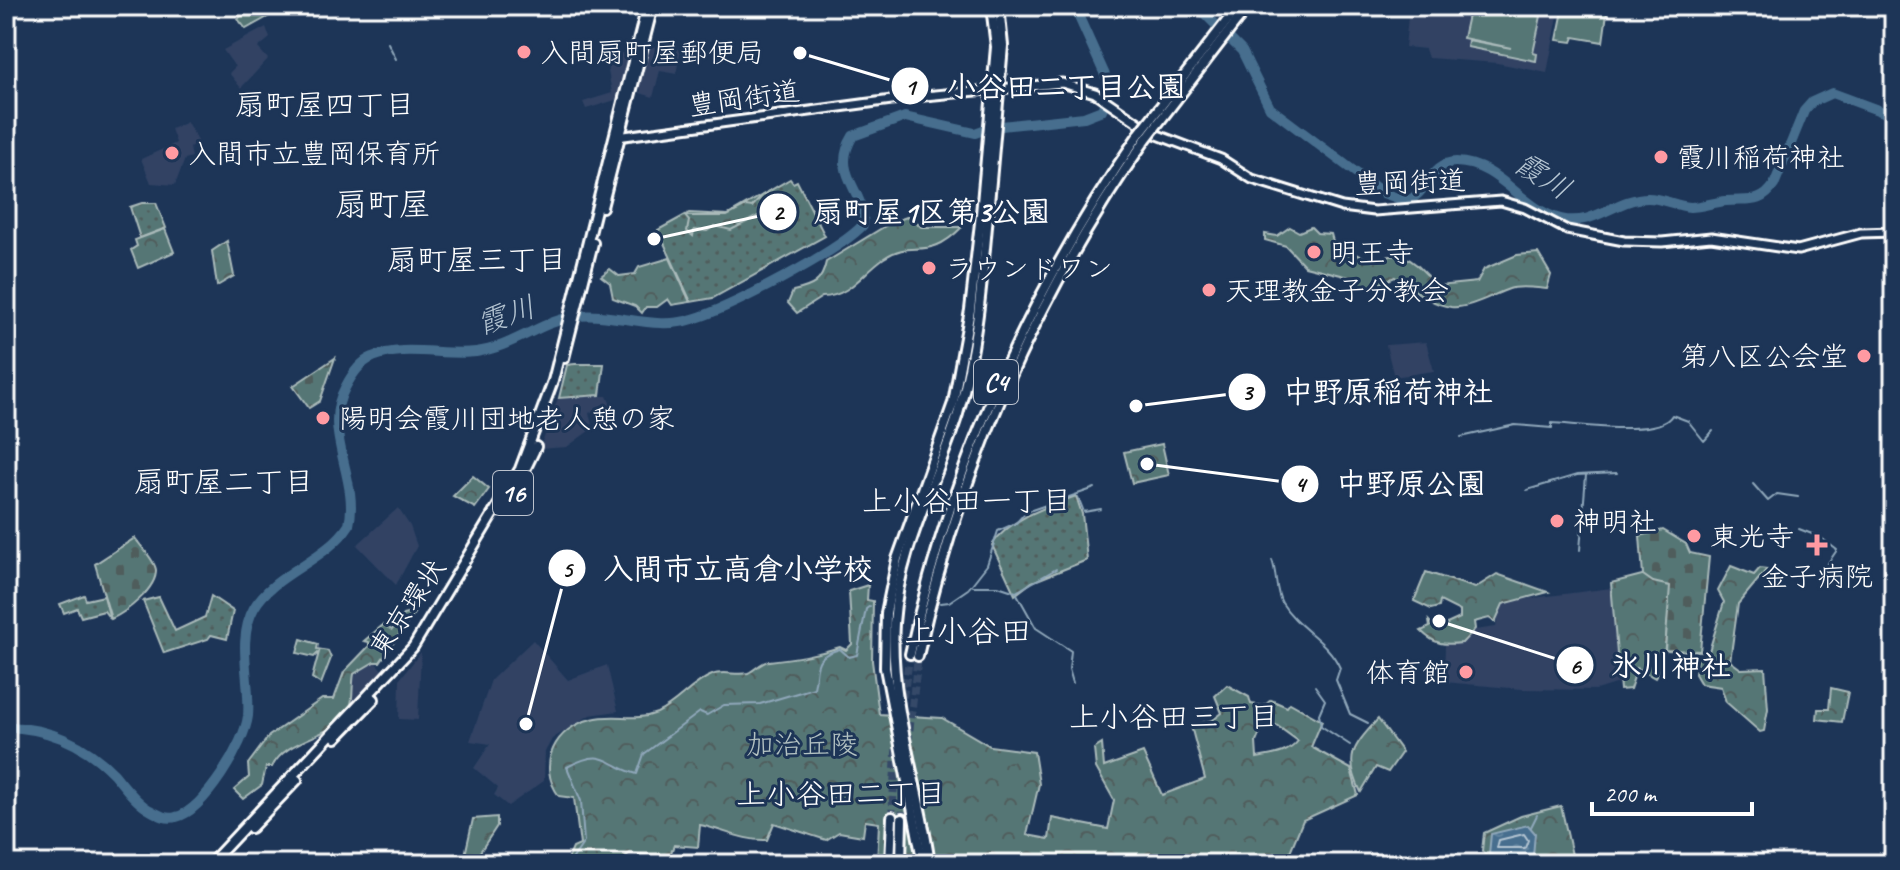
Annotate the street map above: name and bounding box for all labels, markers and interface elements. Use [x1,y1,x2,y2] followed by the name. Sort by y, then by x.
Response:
[540,35,764,70] place label: 入間扇町屋郵便局
[515,43,533,61] marker: 入間扇町屋郵便局
[890,59,1202,113] callout: 小谷田二丁目公園
[946,68,1186,106] text: 小谷田二丁目公園
[905,72,919,102] text: 1
[686,73,802,123] street label: 豊岡街道
[235,86,415,124] district label: 扇町屋四丁目
[188,136,440,171] place label: 入間市立豊岡保育所
[1677,140,1845,175] place label: 霞川稲荷神社
[163,144,181,162] marker: 入間市立豊岡保育所
[1507,144,1579,208] water label: 霞川
[1652,148,1670,166] marker: 霞川稲荷神社
[1353,163,1467,201] street label: 豊岡街道
[335,184,431,225] district label: 扇町屋
[758,185,1067,239] callout: 扇町屋1区第3公園
[814,193,1051,231] text: 扇町屋1区第3公園
[773,197,786,227] text: 2
[1330,235,1414,270] place label: 明王寺
[387,241,567,279] district label: 扇町屋三丁目
[1305,243,1323,261] marker: 明王寺
[945,251,1113,286] place label: ラウンドワン
[920,259,938,277] marker: ラウンドワン
[1225,273,1449,308] place label: 天理教金子分教会
[1200,281,1218,299] marker: 天理教金子分教会
[471,287,541,343] water label: 霞川
[1680,339,1848,374] place label: 第八区公会堂
[1855,347,1873,365] marker: 第八区公会堂
[974,360,1018,404] road number: C4
[1227,365,1509,419] callout: 中野原稲荷神社
[1283,373,1493,411] text: 中野原稲荷神社
[1242,377,1255,407] text: 3
[339,401,675,436] place label: 陽明会霞川団地老人憩の家
[314,409,332,427] marker: 陽明会霞川団地老人憩の家
[1280,457,1502,511] callout: 中野原公園
[134,463,314,501] district label: 扇町屋二丁目
[1336,465,1486,503] text: 中野原公園
[1295,469,1309,499] text: 4
[493,471,533,515] road number: 16
[862,482,1072,520] district label: 上小谷田一丁目
[1573,504,1657,539] place label: 神明社
[1548,512,1566,530] marker: 神明社
[1710,519,1794,554] place label: 東光寺
[1685,527,1703,545] marker: 東光寺
[1806,534,1828,556] marker: 金子病院
[547,541,889,595] callout: 入間市立高倉小学校
[603,550,873,588] text: 入間市立高倉小学校
[361,552,453,664] street label: 東京環状
[562,554,575,584] text: 5
[1761,559,1873,594] place label: 金子病院
[904,611,1032,652] district label: 上小谷田
[1555,638,1747,692] callout: 氷川神社
[1611,647,1731,685] text: 氷川神社
[1569,651,1582,681] text: 6
[1366,655,1450,690] place label: 体育館
[1457,663,1475,681] marker: 体育館
[1069,698,1279,736] district label: 上小谷田三丁目
[746,727,858,762] park label: 加治丘陵
[1592,766,1752,816] scale bar
[736,775,946,813] district label: 上小谷田二丁目
[1604,779,1658,809] text: 200 m

